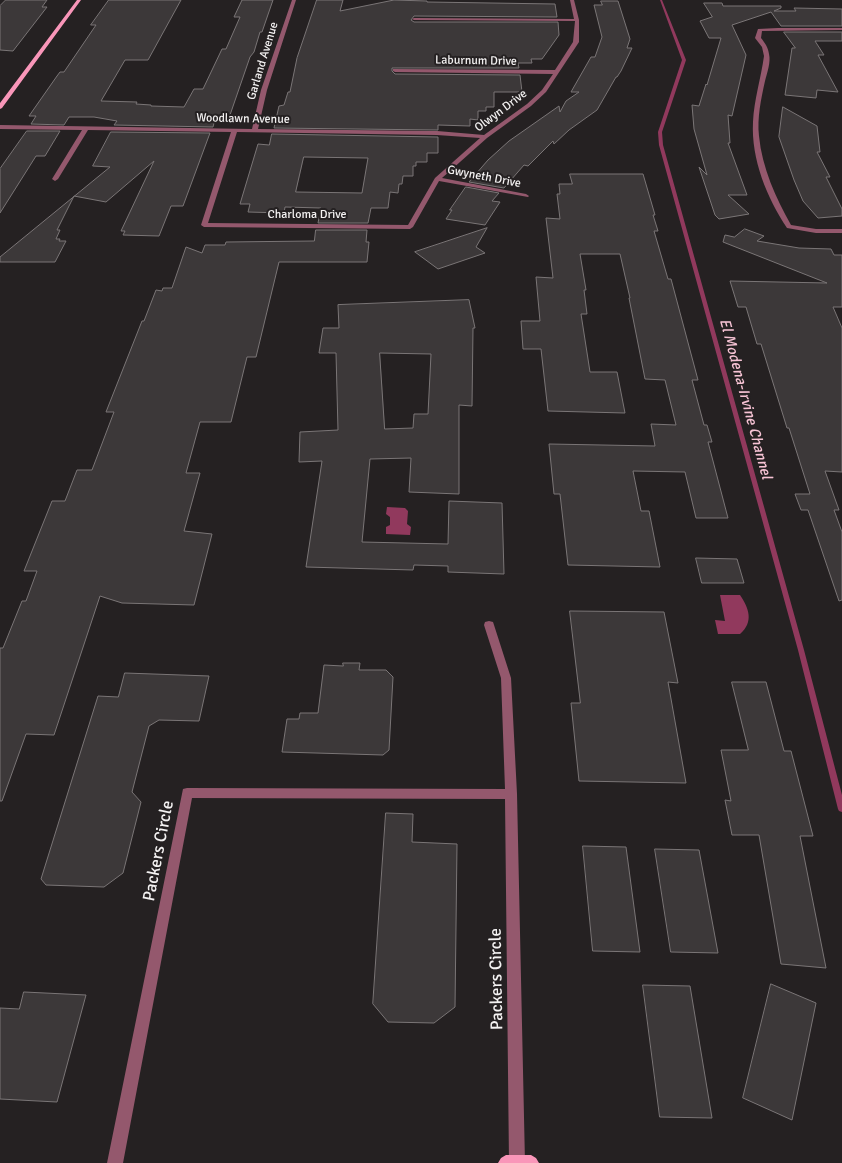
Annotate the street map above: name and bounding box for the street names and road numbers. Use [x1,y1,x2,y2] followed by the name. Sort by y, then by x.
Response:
[244,20,282,102] street label: Garland Avenue
[435,53,517,69] street label: Laburnum Drive
[472,87,530,135] street label: Olwyn Drive
[196,111,290,127] street label: Woodlawn Avenue
[446,163,522,191] street label: Gwyneth Drive
[267,208,347,222] street label: Charloma Drive
[139,799,179,903] street label: Packers Circle
[486,928,508,1030] street label: Packers Circle

